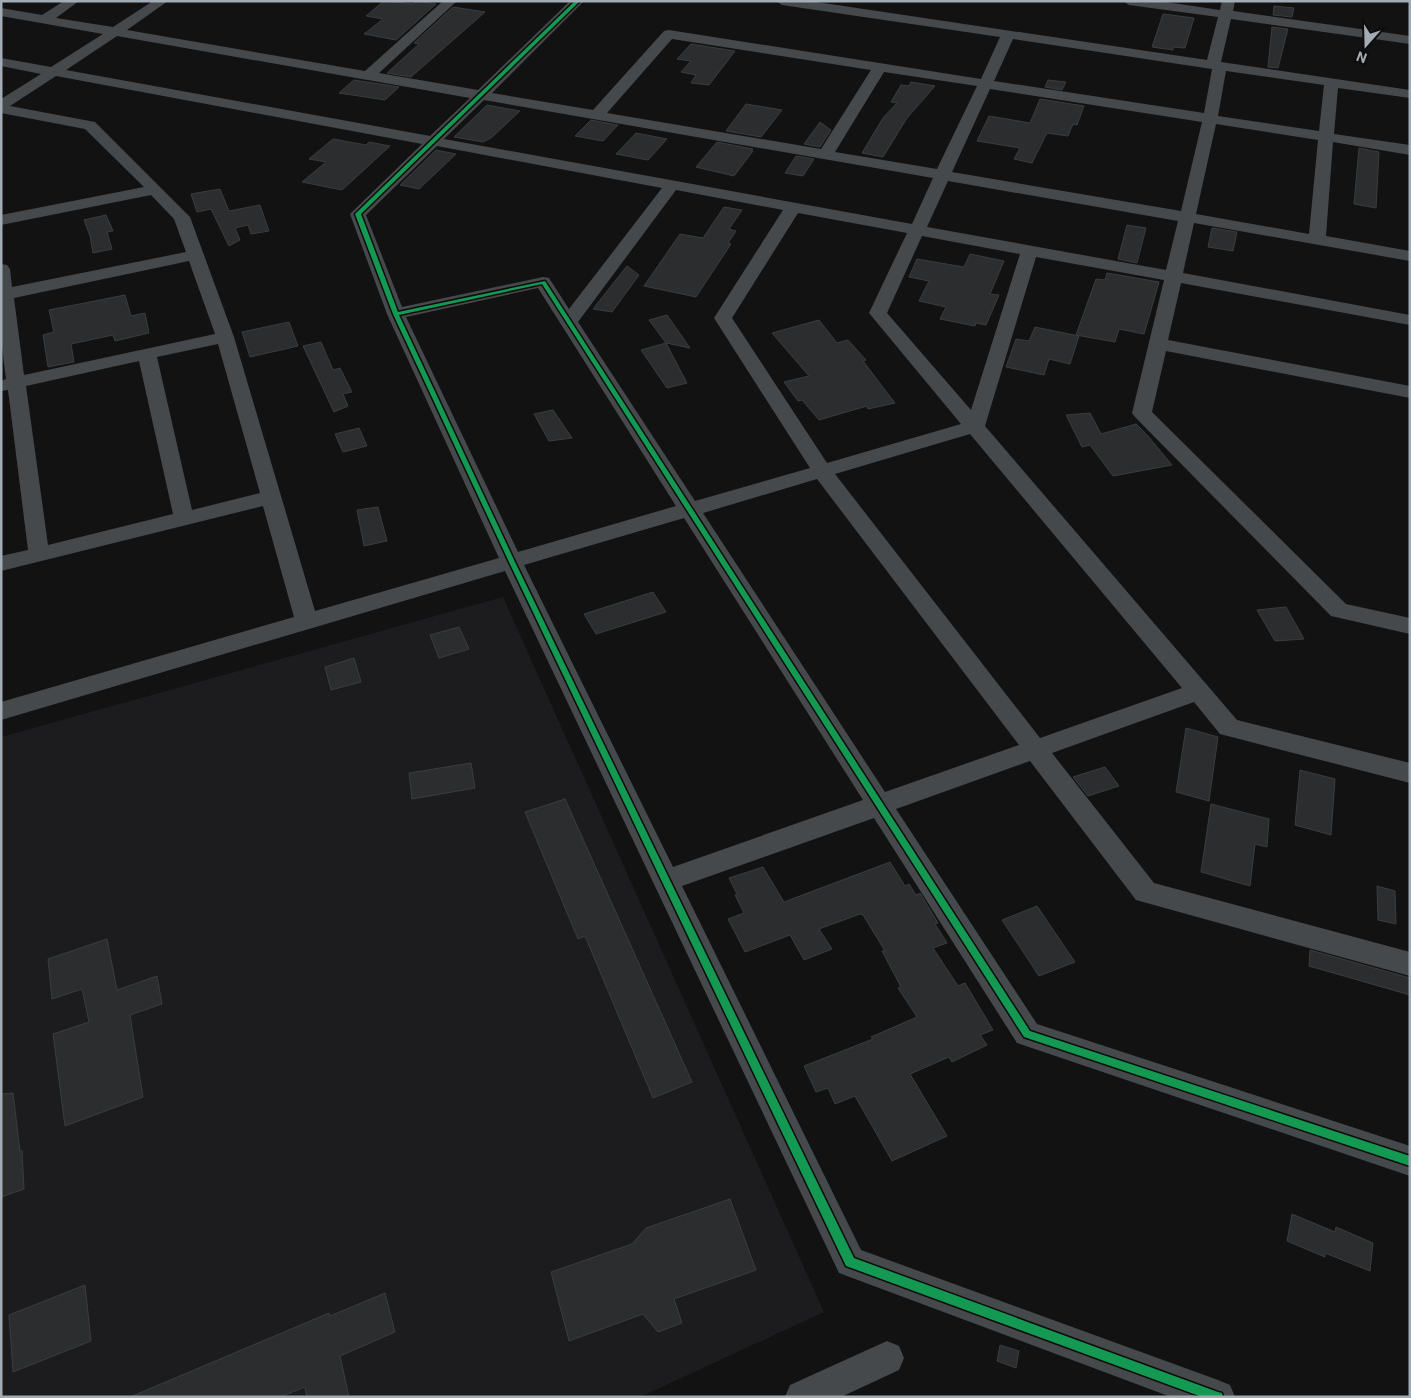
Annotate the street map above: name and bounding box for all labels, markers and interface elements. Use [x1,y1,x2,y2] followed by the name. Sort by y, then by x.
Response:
[1341,20,1391,70] north arrow
[1354,48,1369,66] text: N

